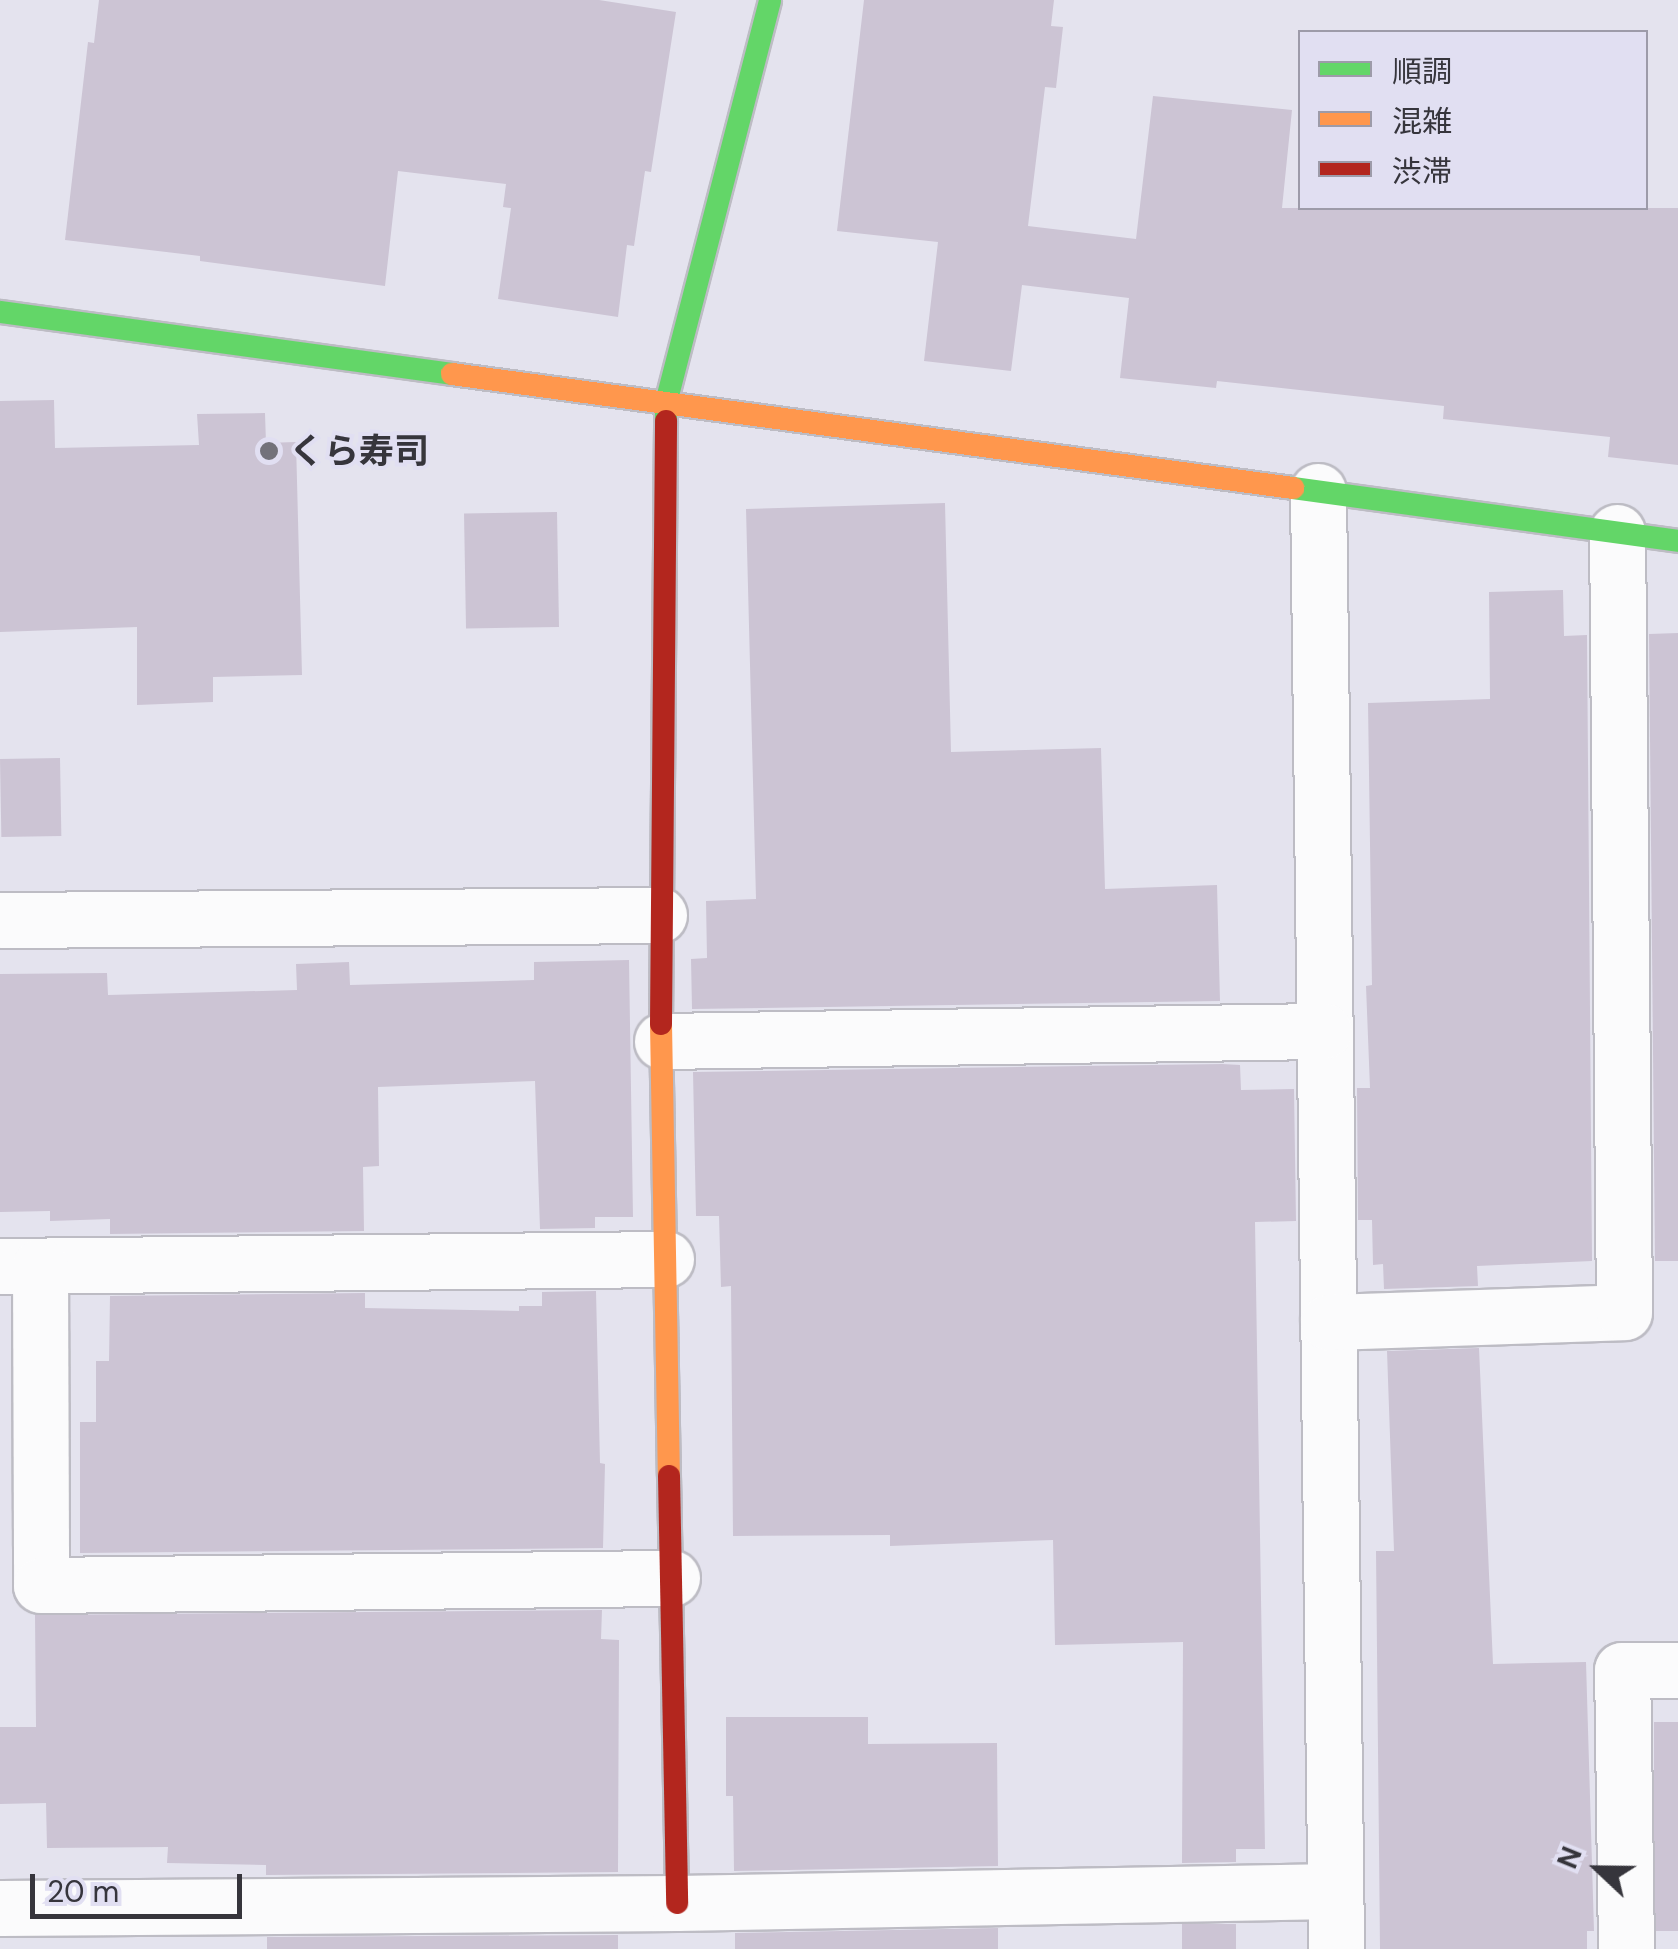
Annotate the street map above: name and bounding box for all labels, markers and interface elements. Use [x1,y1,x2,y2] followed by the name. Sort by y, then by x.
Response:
[1298,30,1648,210] legend
[1392,52,1452,91] text: 順調
[1392,102,1452,141] text: 混雑
[1392,152,1452,191] text: 渋滞
[289,430,429,472] place label: くら寿司
[258,440,280,462] marker: くら寿司
[1548,1819,1648,1919] north arrow
[1549,1841,1591,1874] text: N
[35,1854,248,1916] scale bar
[47,1872,119,1911] text: 20 m

